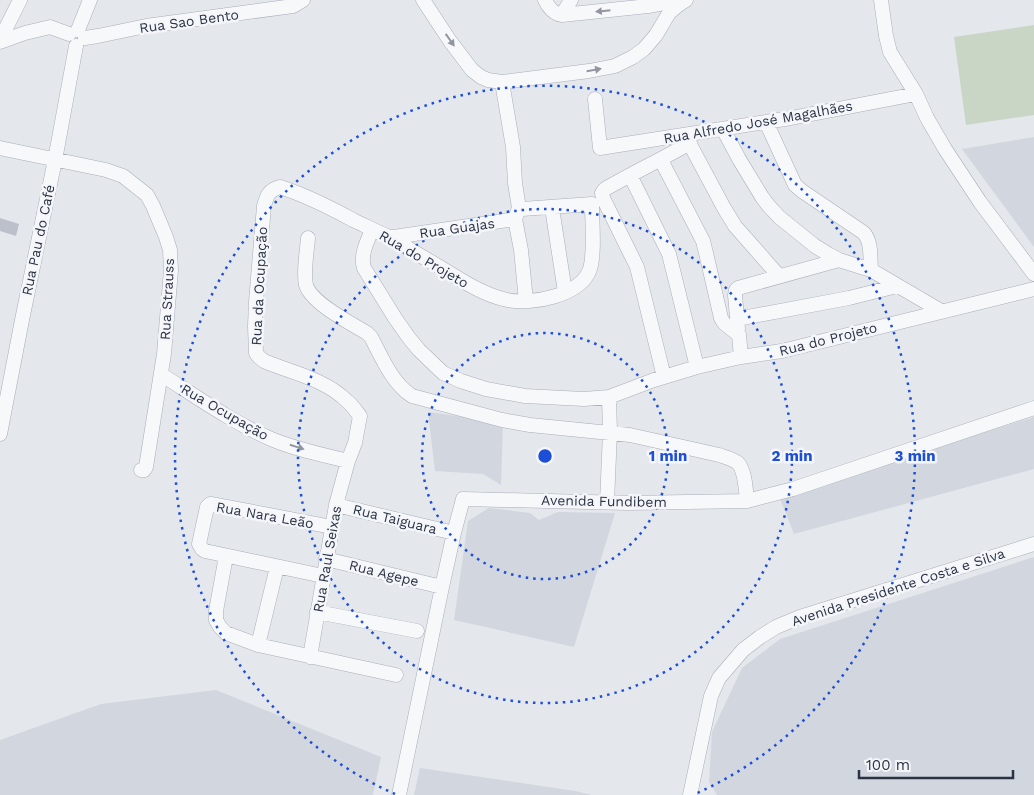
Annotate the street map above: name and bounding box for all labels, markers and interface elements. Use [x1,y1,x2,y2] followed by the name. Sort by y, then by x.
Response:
[138,6,240,36] street label: Rua Sao Bento
[594,7,610,15] one-way arrow
[445,34,455,47] one-way arrow
[586,65,602,73] one-way arrow
[662,97,854,147] street label: Rua Alfredo José Magalhães
[18,183,58,297] street label: Rua Pau do Café
[418,215,496,241] street label: Rua Guajas
[248,226,270,346] street label: Rua da Ocupação
[377,227,471,291] street label: Rua do Projeto
[157,258,177,340] street label: Rua Strauss
[777,319,879,359] street label: Rua do Projeto
[179,381,271,443] street label: Rua Ocupação
[289,444,304,452] one-way arrow
[536,447,554,465] centre of rings
[649,447,687,465] text: 1 min
[771,447,813,465] text: 2 min
[895,447,935,465] text: 3 min
[541,492,667,510] street label: Avenida Fundibem
[215,499,315,531] street label: Rua Nara Leão
[351,501,439,537] street label: Rua Taiguara
[310,504,344,614] street label: Rua Raul Seixas
[789,545,1007,629] street label: Avenida Presidente Costa e Silva
[348,557,420,589] street label: Rua Agepe
[859,748,1013,780] scale bar
[866,756,910,774] text: 100 m

